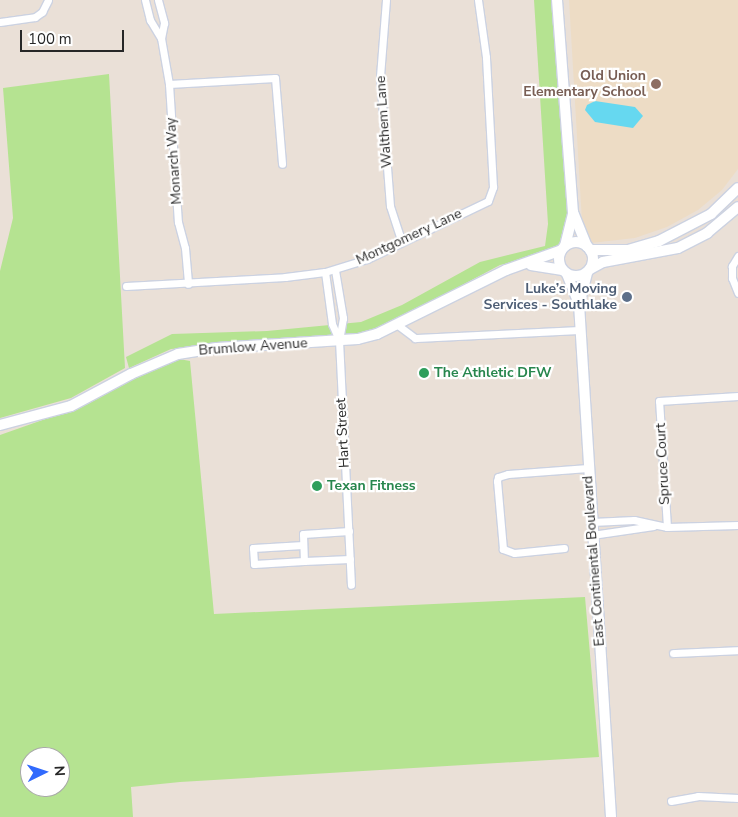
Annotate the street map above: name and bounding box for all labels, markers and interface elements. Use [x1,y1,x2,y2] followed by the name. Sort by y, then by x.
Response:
[22,20,126,52] scale bar
[28,29,72,49] text: 100 m
[523,68,646,100] place label: Old Union Elementary School
[372,75,396,169] street label: Walthem Lane
[650,78,662,90] marker: Old Union Elementary School
[163,117,185,205] street label: Monarch Way
[354,205,464,269] street label: Montgomery Lane
[484,281,617,314] place label: Luke’s Moving Services - Southlake
[621,291,633,303] marker: Luke’s Moving Services - Southlake
[198,335,308,359] street label: Brumlow Avenue
[434,365,552,381] place label: The Athletic DFW
[418,367,430,379] marker: The Athletic DFW
[333,398,353,468] street label: Hart Street
[652,423,674,505] street label: Spruce Court
[580,475,608,647] street label: East Continental Boulevard
[327,478,416,494] place label: Texan Fitness
[311,480,323,492] marker: Texan Fitness
[20,747,70,797] north arrow
[50,765,69,777] text: N

